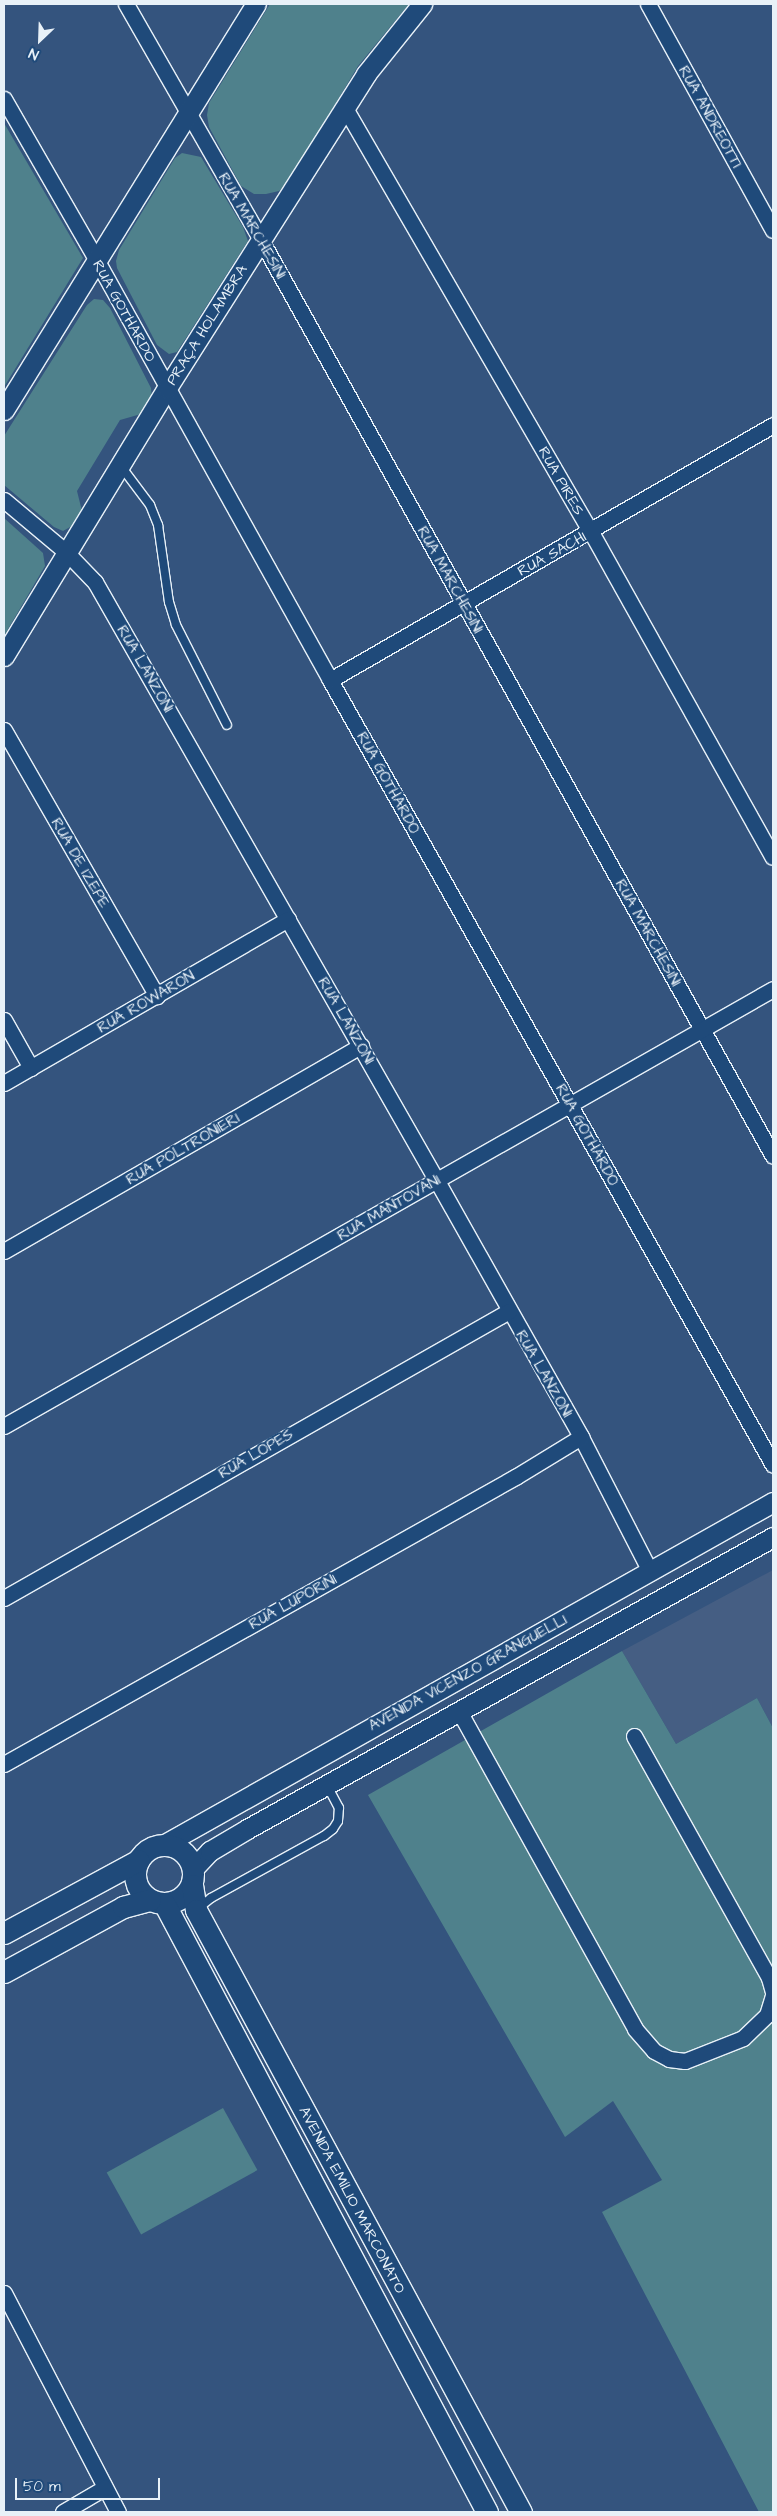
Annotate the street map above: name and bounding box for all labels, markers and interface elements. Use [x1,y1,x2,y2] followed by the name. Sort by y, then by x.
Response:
[15,15,65,65] north arrow
[26,43,42,65] text: N
[674,63,746,171] street label: RUA ANDREOTTI
[214,170,290,282] street label: RUA MARCHESINI
[89,257,159,365] street label: RUA GOTHARDO
[163,261,251,389] street label: PRAÇA HOLAMBRA
[534,444,588,518] street label: RUA PIRES
[413,523,487,637] street label: RUA MARCHESINI
[514,528,590,580] street label: RUA SACHI
[113,622,177,716] street label: RUA LANZONI
[353,729,423,837] street label: RUA GOTHARDO
[47,815,113,911] street label: RUA DE IZEPE
[611,876,685,990] street label: RUA MARCHESINI
[94,967,198,1037] street label: RUA ROWARON
[314,974,378,1068] street label: RUA LANZONI
[552,1081,622,1189] street label: RUA GOTHARDO
[123,1109,243,1189] street label: RUA POLTRONIERI
[334,1171,444,1245] street label: RUA MANTOVANI
[512,1327,576,1421] street label: RUA LANZONI
[215,1425,297,1483] street label: RUA LOPES
[246,1570,340,1634] street label: RUA LUPORINI
[366,1611,570,1735] street label: AVENIDA VICENZO GRANGUELLI
[295,2104,409,2296] street label: AVENIDA EMÍLIO MARCONATO
[18,2468,162,2500] scale bar
[23,2476,61,2497] text: 50 m

